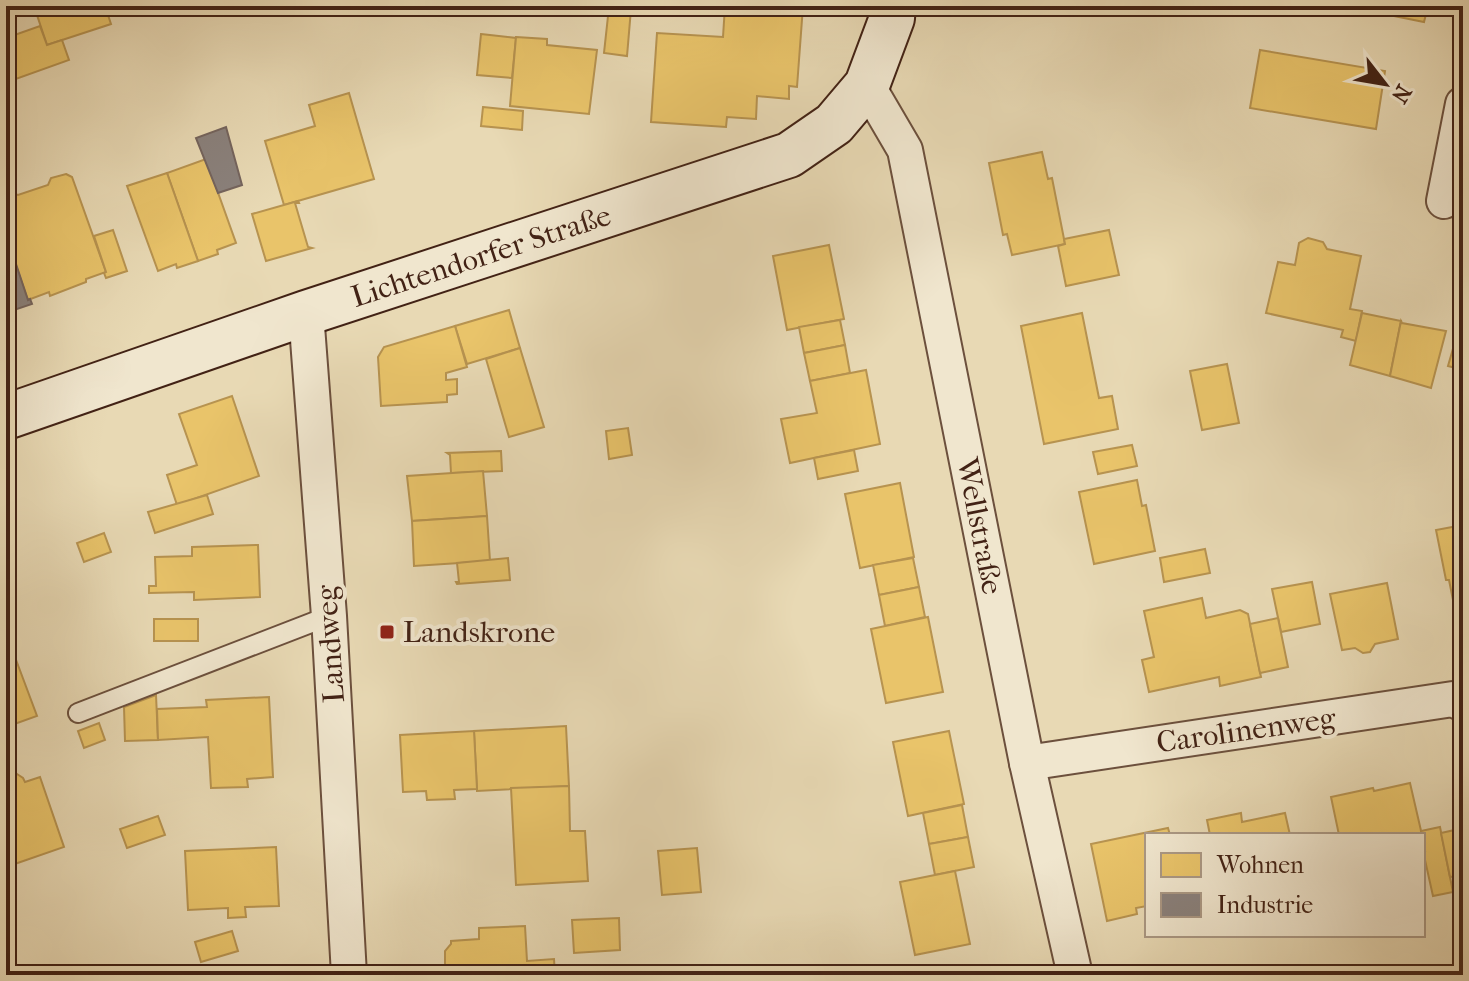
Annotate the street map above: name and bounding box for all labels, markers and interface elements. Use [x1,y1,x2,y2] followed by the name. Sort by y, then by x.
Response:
[1345,44,1425,124] north arrow
[1386,80,1417,108] text: N
[347,198,616,315] street label: Lichtendorfer Straße
[949,454,1010,598] street label: Wellstraße
[309,583,352,704] street label: Landweg
[403,615,555,650] place label: Landskrone
[378,623,396,641] marker: Landskrone
[1154,700,1339,760] street label: Carolinenweg
[1145,833,1425,937] legend
[1216,851,1304,879] text: Wohnen
[1217,891,1313,919] text: Industrie

